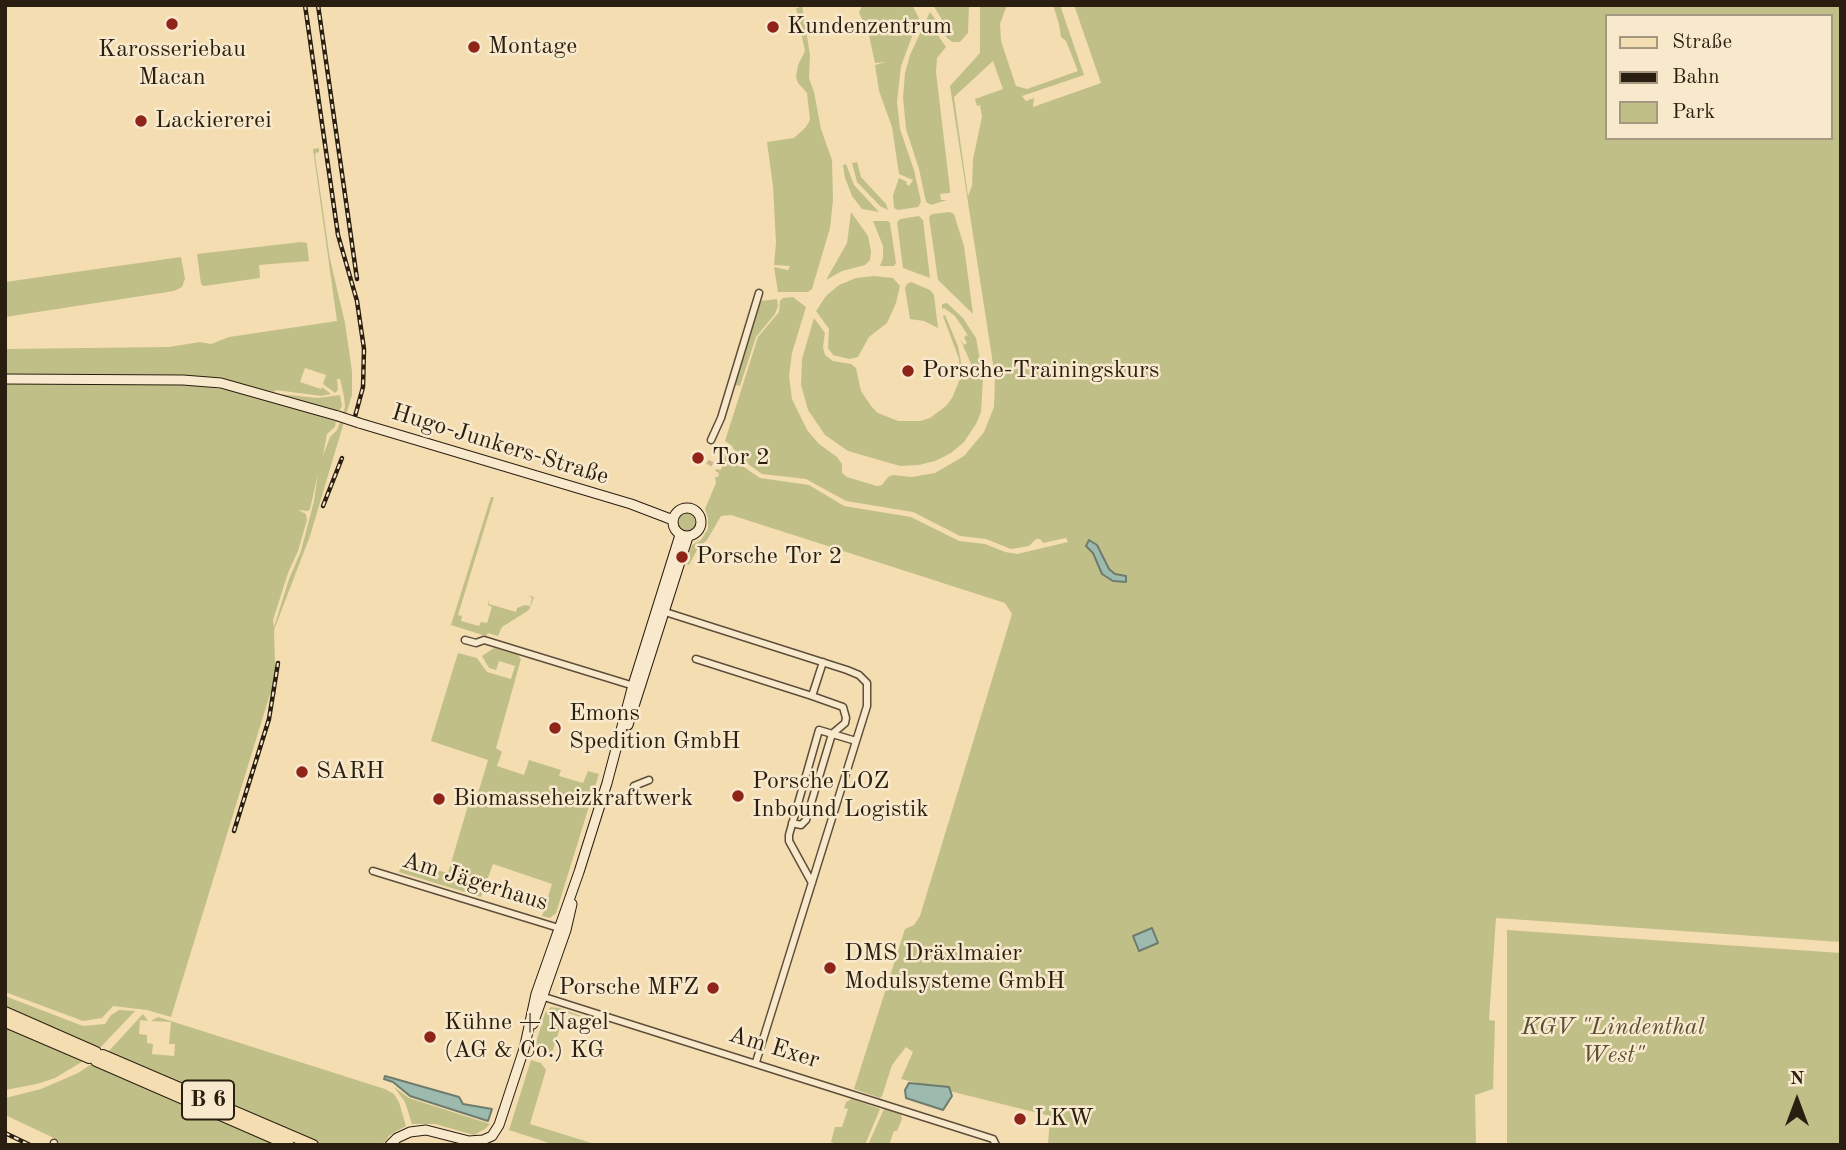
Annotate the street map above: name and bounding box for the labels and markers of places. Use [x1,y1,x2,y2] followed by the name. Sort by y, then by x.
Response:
[787,13,952,41] place label: Kundenzentrum
[164,16,180,32] marker: Karosseriebau Macan
[765,19,781,35] marker: Kundenzentrum
[488,33,577,61] place label: Montage
[98,36,246,92] place label: Karosseriebau Macan
[466,39,482,55] marker: Montage
[155,107,272,135] place label: Lackiererei
[133,113,149,129] marker: Lackiererei
[922,357,1159,385] place label: Porsche-Trainingskurs
[900,363,916,379] marker: Porsche-Trainingskurs
[712,444,770,472] place label: Tor 2
[690,450,706,466] marker: Tor 2
[696,543,842,571] place label: Porsche Tor 2
[674,549,690,565] marker: Porsche Tor 2
[569,700,740,756] place label: Emons Spedition GmbH
[547,720,563,736] marker: Emons Spedition GmbH
[316,758,385,786] place label: SARH
[294,764,310,780] marker: SARH
[752,768,929,824] place label: Porsche LOZ Inbound Logistik
[453,785,693,813] place label: Biomasseheizkraftwerk
[730,788,746,804] marker: Porsche LOZ Inbound Logistik
[431,791,447,807] marker: Biomasseheizkraftwerk
[844,940,1065,996] place label: DMS Dräxlmaier Modulsysteme GmbH
[822,960,838,976] marker: DMS Dräxlmaier Modulsysteme GmbH
[559,974,699,1002] place label: Porsche MFZ
[705,980,721,996] marker: Porsche MFZ
[444,1009,609,1065] place label: Kühne + Nagel (AG & Co.) KG
[422,1029,438,1045] marker: Kühne + Nagel (AG & Co.) KG
[1034,1105,1094,1133] place label: LKW
[1012,1111,1028,1127] marker: LKW

